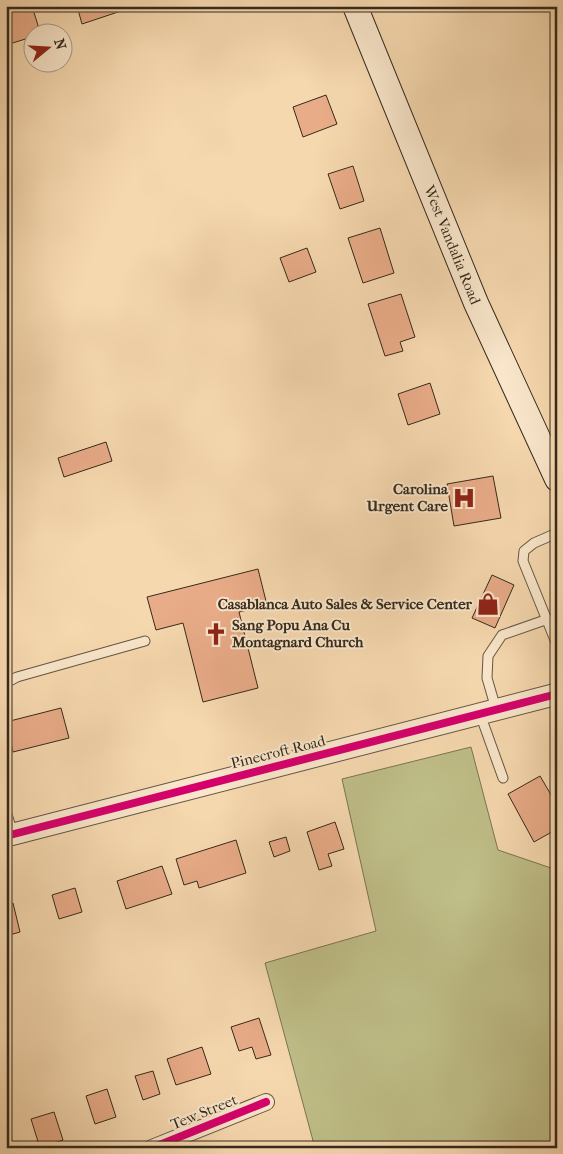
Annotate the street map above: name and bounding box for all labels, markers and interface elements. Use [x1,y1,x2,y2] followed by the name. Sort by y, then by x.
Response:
[22,22,72,72] north arrow
[50,36,70,52] text: N
[420,182,485,308] street label: West Vandalia Road
[366,480,449,515] place label: Carolina Urgent Care
[451,485,477,511] hospital icon: Carolina Urgent Care
[475,591,501,617] shop icon: Casablanca Auto Sales & Service Center
[218,595,473,613] place label: Casablanca Auto Sales & Service Center
[231,616,364,651] place label: Sang Popu Ana Cu Montagnard Church
[203,621,229,647] church icon: Sang Popu Ana Cu Montagnard Church
[229,731,328,772] street label: Pinecroft Road
[168,1090,240,1133] street label: Tew Street

